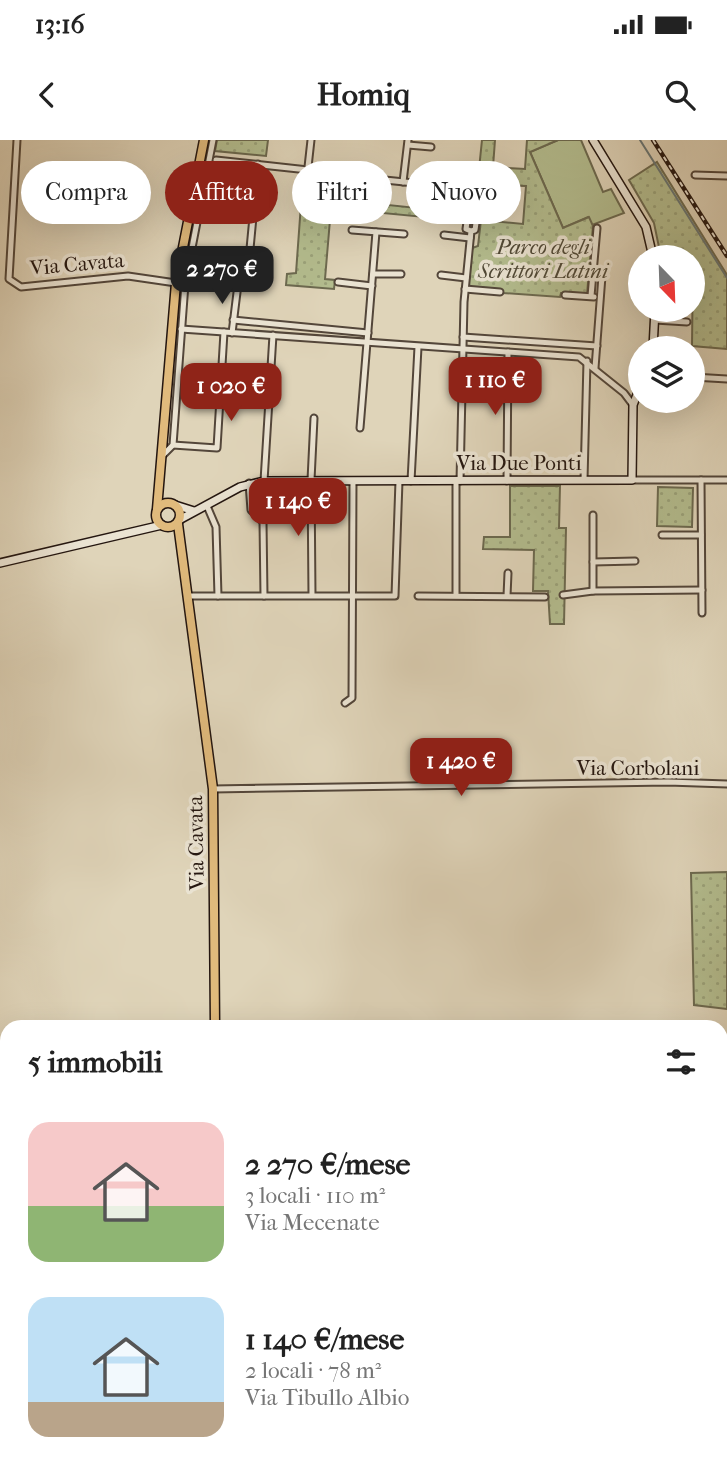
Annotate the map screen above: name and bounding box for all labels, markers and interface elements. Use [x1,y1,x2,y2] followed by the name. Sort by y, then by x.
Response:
[35,9,85,40] text: 13:16
[28,76,66,114] icon: back
[317,76,410,113] text: Homiq
[661,76,699,114] icon: search
[21,161,151,224] chip: Compra
[165,161,278,224] chip: Affitta
[292,161,392,224] chip: Filtri
[406,161,521,224] chip: Nuovo
[477,235,610,283] park label: Parco degli Scrittori Latini
[628,245,705,322] north arrow
[628,245,705,413] map controls
[157,246,287,306] pin: 2 270 €
[28,248,126,280] street label: Via Cavata
[187,255,257,282] text: 2 270 €
[628,336,705,413] button: layers
[430,358,560,417] pin: 1 110 €
[166,364,296,423] pin: 1 020 €
[465,366,525,393] text: 1 110 €
[197,372,265,399] text: 1 020 €
[455,451,582,475] street label: Via Due Ponti
[233,478,363,538] pin: 1 140 €
[265,487,331,514] text: 1 140 €
[396,738,526,798] pin: 1 420 €
[426,747,496,774] text: 1 420 €
[576,756,700,780] street label: Via Corbolani
[183,795,209,892] street label: Via Cavata
[662,1043,700,1081] icon: filters
[28,1045,163,1080] text: 5 immobili
[245,1147,410,1182] text: 2 270 €/mese
[84,1150,168,1234] icon: home
[245,1182,385,1209] text: 3 locali · 110 m²
[245,1209,380,1236] text: Via Mecenate
[245,1322,404,1357] text: 1 140 €/mese
[84,1325,168,1409] icon: home
[245,1357,381,1384] text: 2 locali · 78 m²
[245,1384,409,1411] text: Via Tibullo Albio

